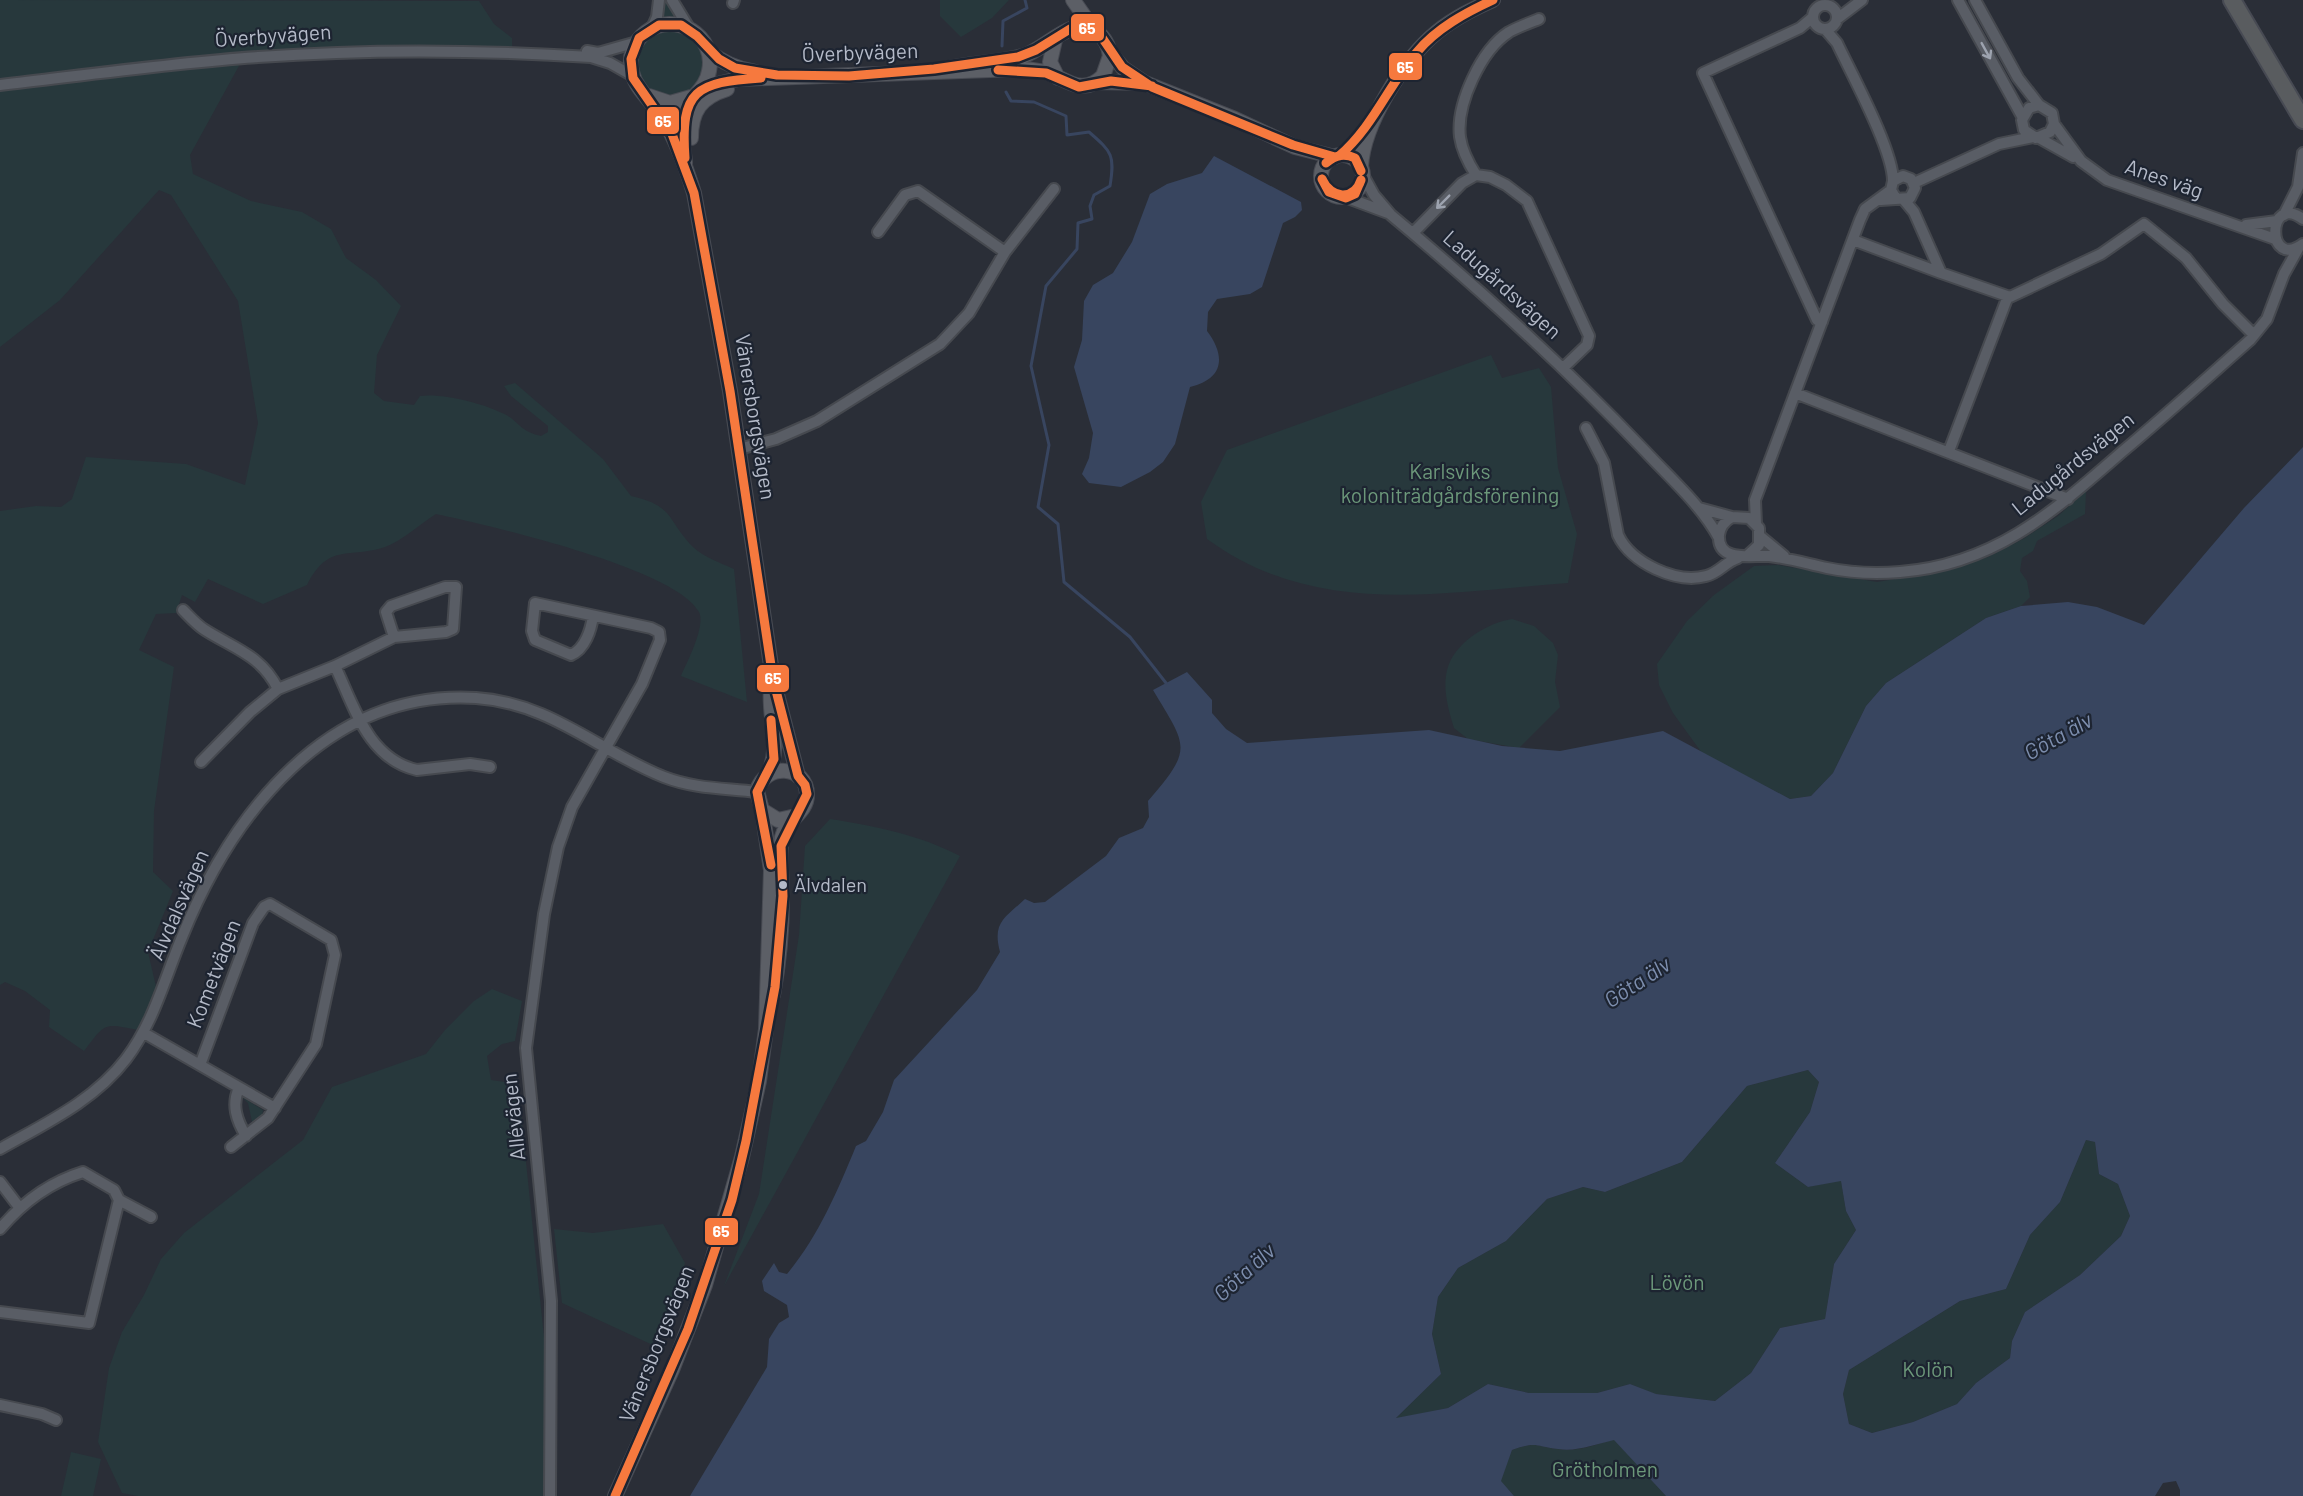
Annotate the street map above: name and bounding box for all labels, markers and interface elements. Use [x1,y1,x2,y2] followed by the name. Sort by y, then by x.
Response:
[1070,13,1105,42] line badge: 65
[214,18,332,51] street label: Överbyvägen
[1078,18,1096,37] text: 65
[801,37,919,66] street label: Överbyvägen
[1981,42,1992,60] one-way arrow
[1388,52,1423,81] line badge: 65
[1396,57,1414,76] text: 65
[646,106,680,135] line badge: 65
[654,111,672,130] text: 65
[2122,153,2207,203] street label: Anes väg
[1435,195,1450,209] one-way arrow
[1439,224,1567,343] street label: Ladugårdsvägen
[731,332,782,501] street label: Vänersborgsvägen
[2006,406,2138,520] street label: Ladugårdsvägen
[1341,458,1559,507] park label: Karlsviks koloniträdgårdsförening
[756,664,790,693] line badge: 65
[764,668,782,687] text: 65
[2019,705,2097,764] water label: Göta älv
[142,845,213,963] street label: Älvdalsvägen
[794,872,867,896] place label: Älvdalen
[777,879,789,891] marker: Älvdalen
[180,916,245,1031] street label: Kometvägen
[1598,950,1675,1012] water label: Göta älv
[496,1072,530,1162] street label: Allévägen
[704,1217,739,1246] line badge: 65
[712,1221,730,1240] text: 65
[1207,1236,1280,1306] water label: Göta älv
[613,1261,698,1426] street label: Vänersborgsvägen
[1650,1269,1704,1294] park label: Lövön
[1902,1356,1954,1381] park label: Kolön
[1552,1456,1658,1481] park label: Grötholmen

